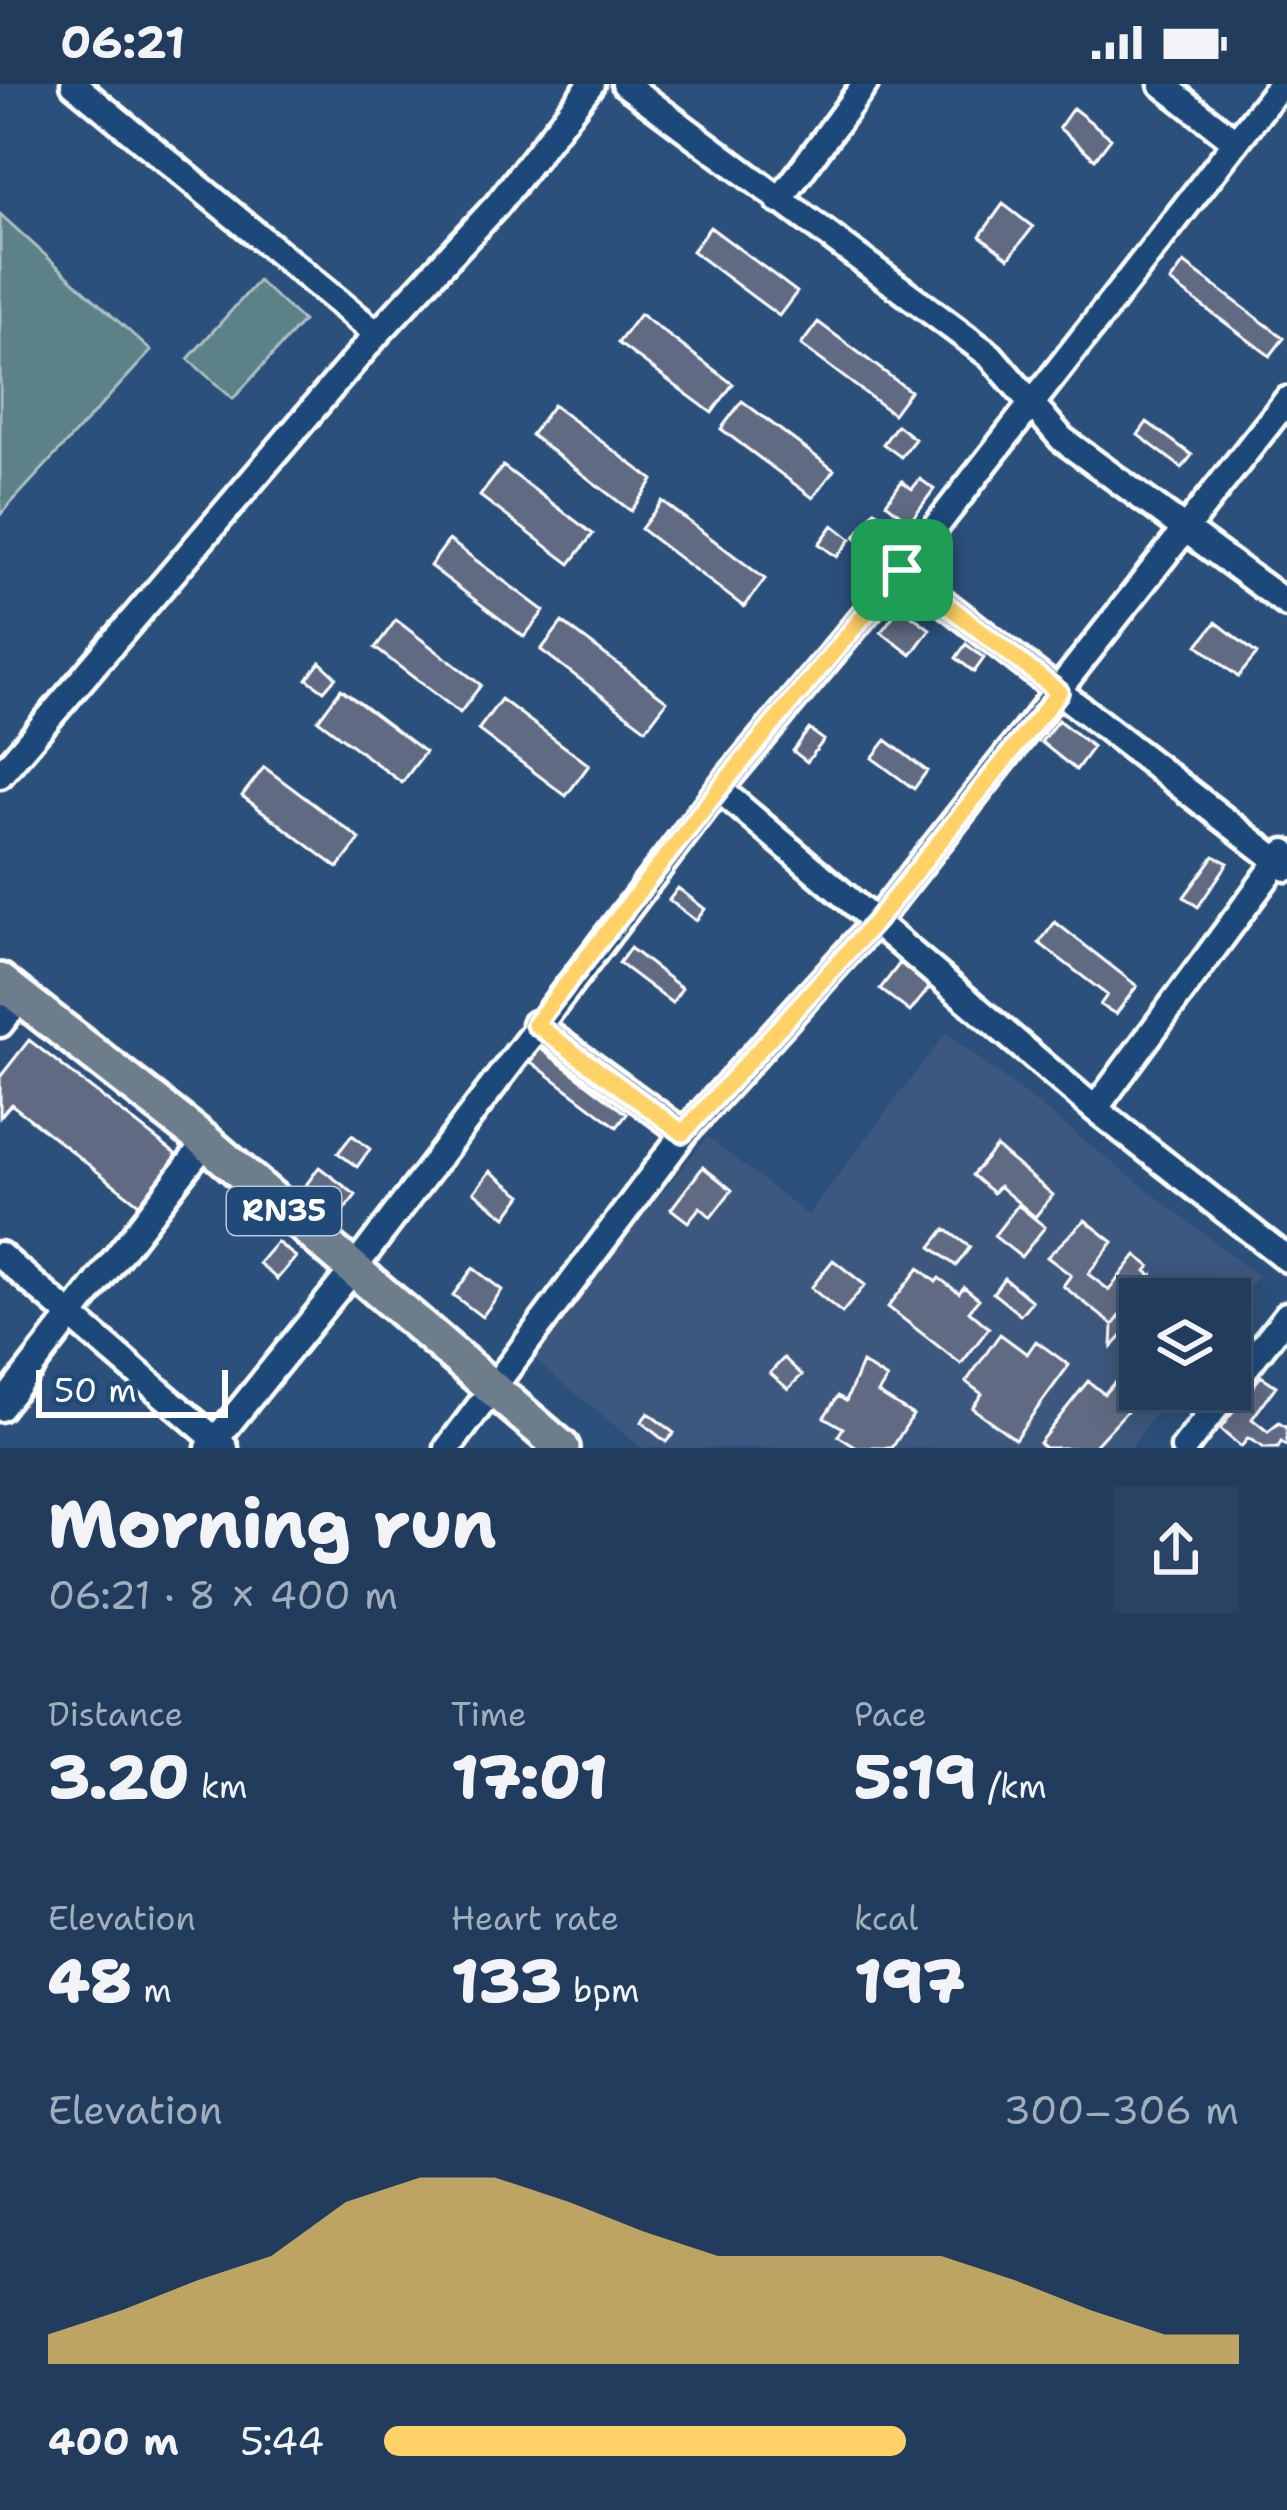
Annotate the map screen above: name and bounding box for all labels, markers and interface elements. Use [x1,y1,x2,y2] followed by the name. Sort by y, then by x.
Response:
[60,12,185,72] text: 06:21
[851,519,953,621] pin
[869,537,935,603] icon: arrive
[227,1187,341,1235] road number: RN35
[1119,1278,1251,1410] map controls
[1119,1278,1251,1410] button: layers
[36,1364,228,1417] scale bar
[54,1368,137,1413] text: 50 m
[48,1480,497,1568] text: Morning run
[1113,1487,1239,1613] button: share
[48,1569,398,1621] text: 06:21 · 8 × 400 m
[48,1692,183,1737] text: Distance
[451,1692,527,1737] text: Time
[854,1692,927,1737] text: Pace
[48,1737,189,1817] text: 3.20
[451,1737,608,1817] text: 17:01
[854,1737,977,1817] text: 5:19
[189,1764,247,1809] text: km
[977,1764,1047,1809] text: /km
[48,1896,196,1941] text: Elevation
[451,1896,619,1941] text: Heart rate
[854,1896,918,1941] text: kcal
[48,1941,132,2021] text: 48
[451,1941,562,2021] text: 133
[854,1941,965,2021] text: 197
[132,1968,172,2013] text: m
[562,1968,639,2013] text: bpm
[48,2084,223,2136] text: Elevation
[1003,2084,1239,2136] text: 300–306 m
[48,2415,179,2467] text: 400 m
[240,2415,324,2467] text: 5:44

